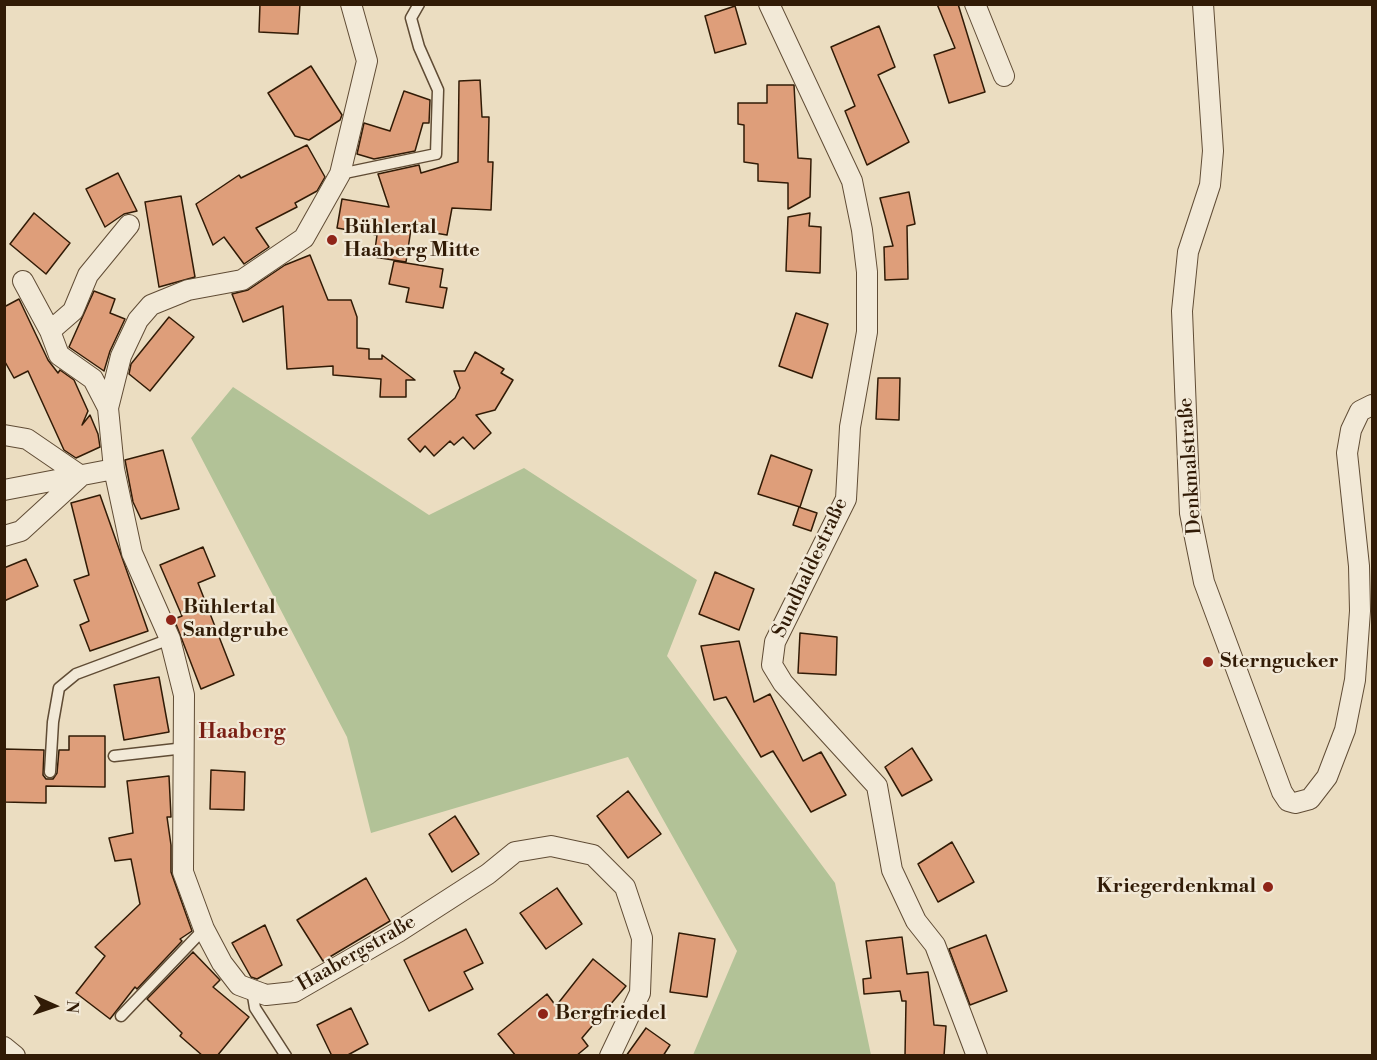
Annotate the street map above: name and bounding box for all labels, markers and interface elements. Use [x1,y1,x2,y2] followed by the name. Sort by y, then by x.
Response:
[344,216,480,263] place label: Bühlertal Haaberg Mitte
[325,233,339,247] marker: Bühlertal Haaberg Mitte
[1174,397,1208,535] street label: Denkmalstraße
[768,494,854,642] street label: Sundhaldestraße
[183,596,288,643] place label: Bühlertal Sandgrube
[164,613,178,627] marker: Bühlertal Sandgrube
[1220,650,1339,674] place label: Sterngucker
[1201,655,1215,669] marker: Sterngucker
[199,720,285,746] district label: Haaberg
[1097,875,1256,899] place label: Kriegerdenkmal
[1261,880,1275,894] marker: Kriegerdenkmal
[294,910,420,998] street label: Haabergstraße
[24,976,84,1036] north arrow
[62,1000,82,1014] text: N
[555,1002,666,1026] place label: Bergfriedel
[536,1007,550,1021] marker: Bergfriedel

